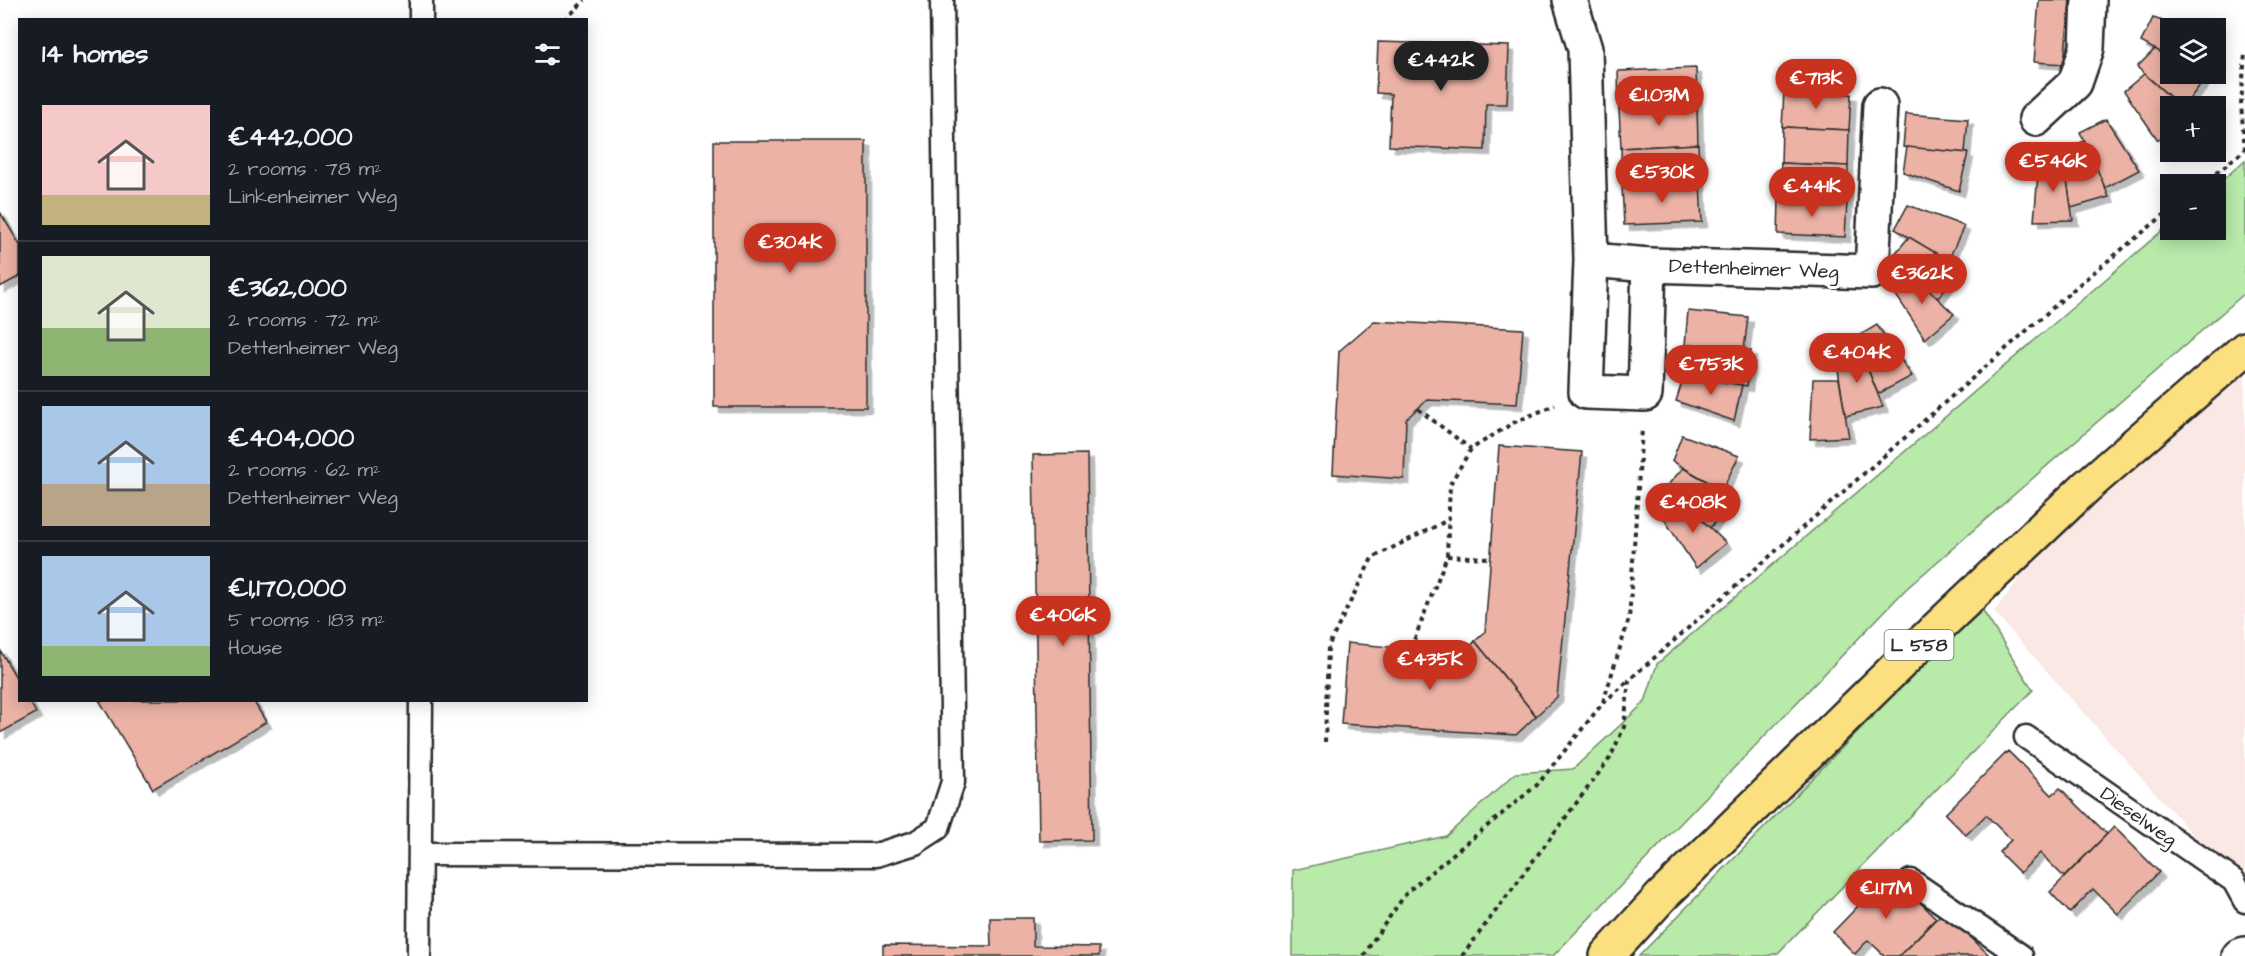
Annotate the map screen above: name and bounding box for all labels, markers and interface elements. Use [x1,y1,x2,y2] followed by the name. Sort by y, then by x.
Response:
[2160,18,2226,240] map controls
[2160,18,2226,84] button: layers
[42,36,148,72] text: 14 homes
[531,38,564,71] icon: filters
[1399,41,1483,92] pin: €442K
[1408,46,1474,74] text: €442K
[1774,59,1858,110] pin: €713K
[1789,64,1843,92] text: €713K
[1610,76,1708,127] pin: €1.03M
[1629,81,1689,109] text: €1.03M
[2160,96,2226,162] button: +
[228,119,353,155] text: €442,000
[90,129,162,201] icon: home
[2011,142,2095,193] pin: €546K
[2019,147,2087,175] text: €546K
[1620,153,1704,204] pin: €530K
[228,155,382,183] text: 2 rooms · 78 m²
[1630,158,1694,186] text: €530K
[1770,167,1854,218] pin: €441K
[1783,172,1841,200] text: €441K
[2160,174,2226,240] button: −
[228,183,397,211] text: Linkenheimer Weg
[748,223,832,274] pin: €304K
[758,228,822,256] text: €304K
[1669,252,1839,287] street label: Dettenheimer Weg
[1880,254,1964,305] pin: €362K
[1891,259,1953,287] text: €362K
[228,270,347,306] text: €362,000
[90,280,162,352] icon: home
[228,306,380,334] text: 2 rooms · 72 m²
[1815,333,1899,384] pin: €404K
[228,334,398,362] text: Dettenheimer Weg
[1823,338,1891,366] text: €404K
[1669,345,1753,396] pin: €753K
[1679,350,1743,378] text: €753K
[228,420,354,456] text: €404,000
[90,430,162,502] icon: home
[228,456,380,484] text: 2 rooms · 62 m²
[1651,483,1735,534] pin: €408K
[228,484,398,512] text: Dettenheimer Weg
[1659,488,1727,516] text: €408K
[228,570,346,606] text: €1,170,000
[90,580,162,652] icon: home
[1021,596,1105,647] pin: €406K
[1030,601,1096,629] text: €406K
[228,606,385,634] text: 5 rooms · 183 m²
[1884,630,1954,660] road number: L 558
[228,634,282,662] text: House
[1388,640,1472,691] pin: €435K
[1397,645,1463,673] text: €435K
[2094,780,2183,854] street label: Dieselweg
[1837,869,1935,920] pin: €1.17M
[1860,874,1912,902] text: €1.17M

